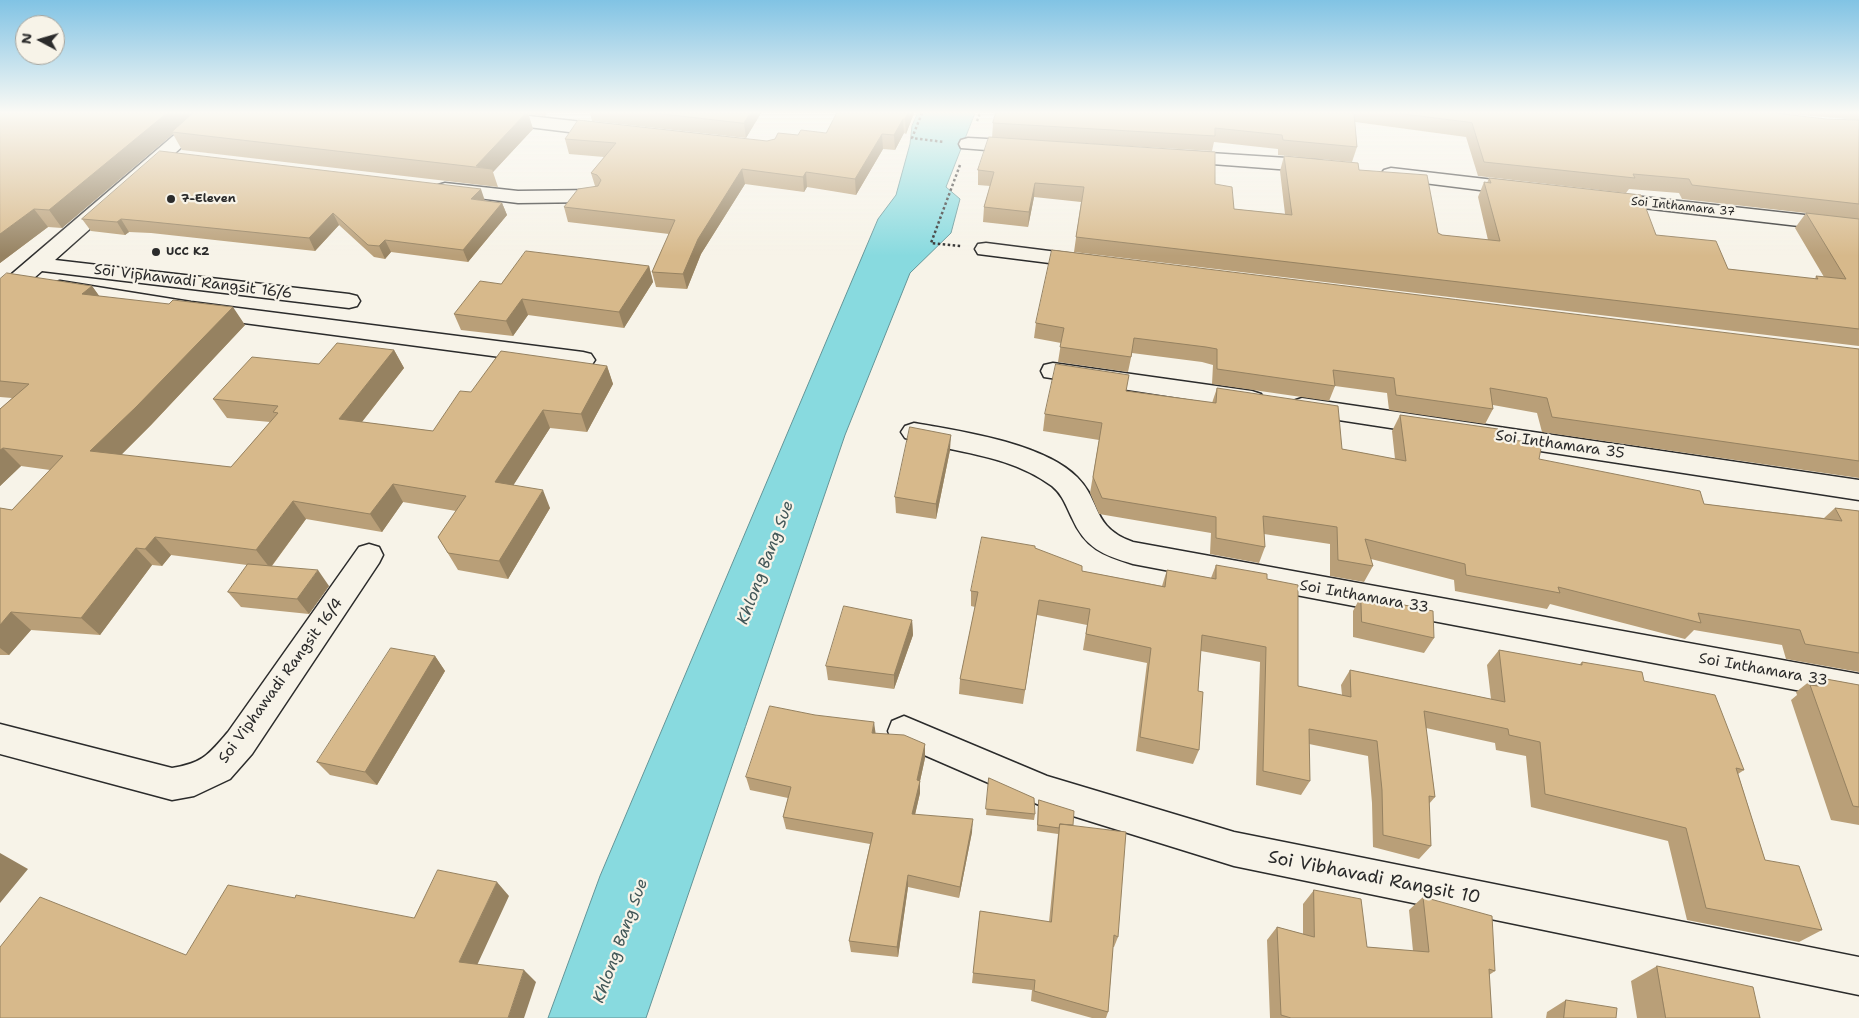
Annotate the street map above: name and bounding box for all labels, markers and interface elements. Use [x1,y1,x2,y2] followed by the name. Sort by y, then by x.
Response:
[15,15,65,65] north arrow
[17,32,36,45] text: N
[181,192,236,206] place label: 7-Eleven
[165,193,177,205] marker: 7-Eleven
[1630,194,1736,220] street label: Soi Inthamara 37
[166,245,209,259] place label: UCC K2
[150,246,162,258] marker: UCC K2
[93,261,293,303] street label: Soi Viphawadi Rangsit 16/6
[1494,427,1626,463] street label: Soi Inthamara 35
[734,499,798,627] water label: Khlong Bang Sue
[1298,577,1430,617] street label: Soi Inthamara 33
[215,595,347,767] street label: Soi Viphawadi Rangsit 16/4
[1697,650,1829,690] street label: Soi Inthamara 33
[1266,847,1482,909] street label: Soi Vibhavadi Rangsit 10
[590,876,652,1006] water label: Khlong Bang Sue

